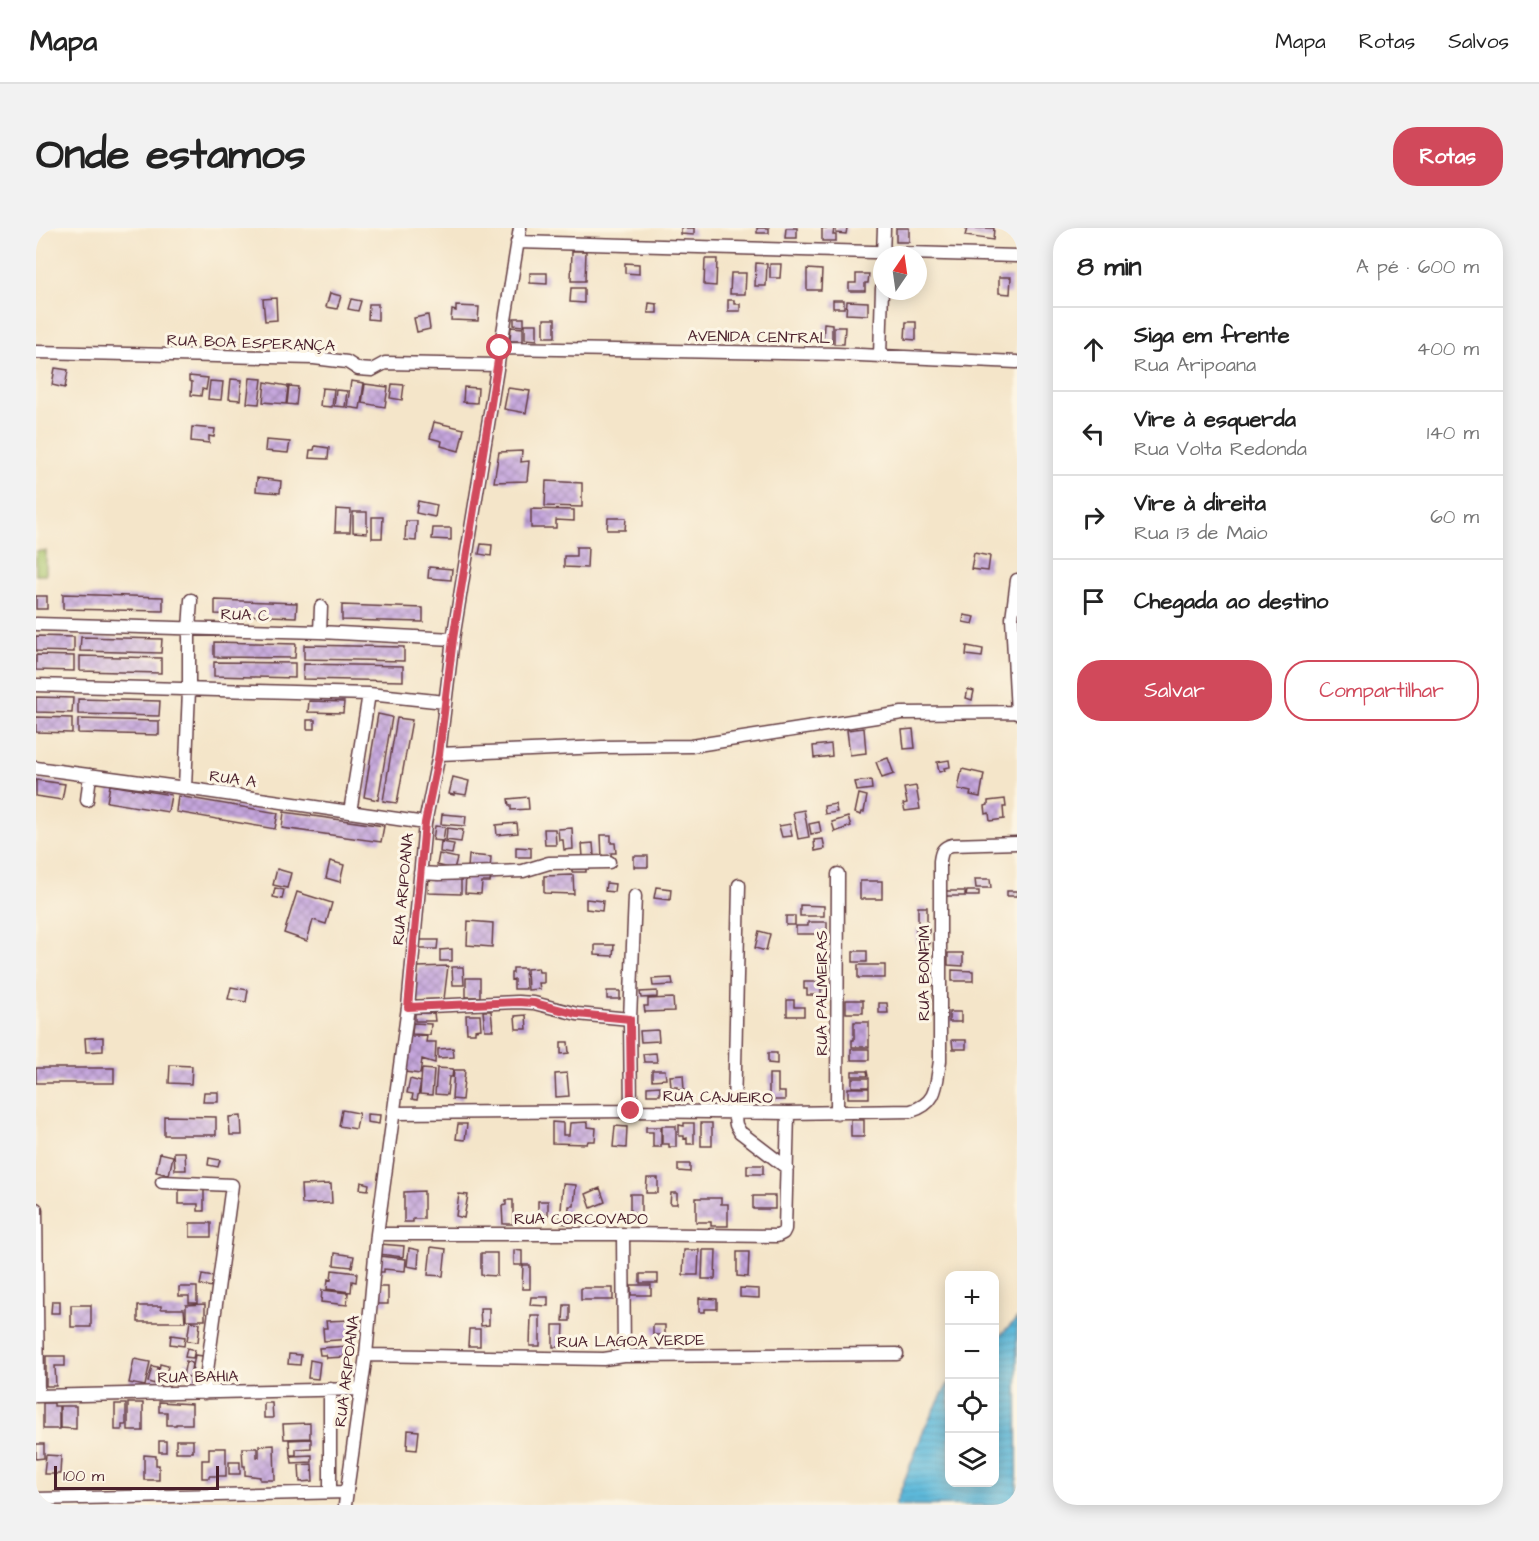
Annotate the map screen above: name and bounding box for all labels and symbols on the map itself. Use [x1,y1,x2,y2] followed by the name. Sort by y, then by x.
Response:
[873,246,927,300] north arrow
[687,325,831,349] street label: AVENIDA CENTRAL
[166,329,336,357] street label: RUA BOA ESPERANÇA
[486,334,512,360] route start
[220,603,270,627] street label: RUA C
[208,765,258,793] street label: RUA A
[387,832,419,946] street label: RUA ARIPOANA
[913,925,935,1021] street label: RUA BONFIM
[811,930,833,1056] street label: RUA PALMEIRAS
[663,1085,773,1109] street label: RUA CAJUEIRO
[617,1097,643,1123] route end
[514,1208,648,1230] street label: RUA CORCOVADO
[329,1314,365,1428] street label: RUA ARIPOANA
[557,1329,706,1353] street label: RUA LAGOA VERDE
[157,1365,239,1389] street label: RUA BAHIA
[54,1463,219,1490] scale bar

